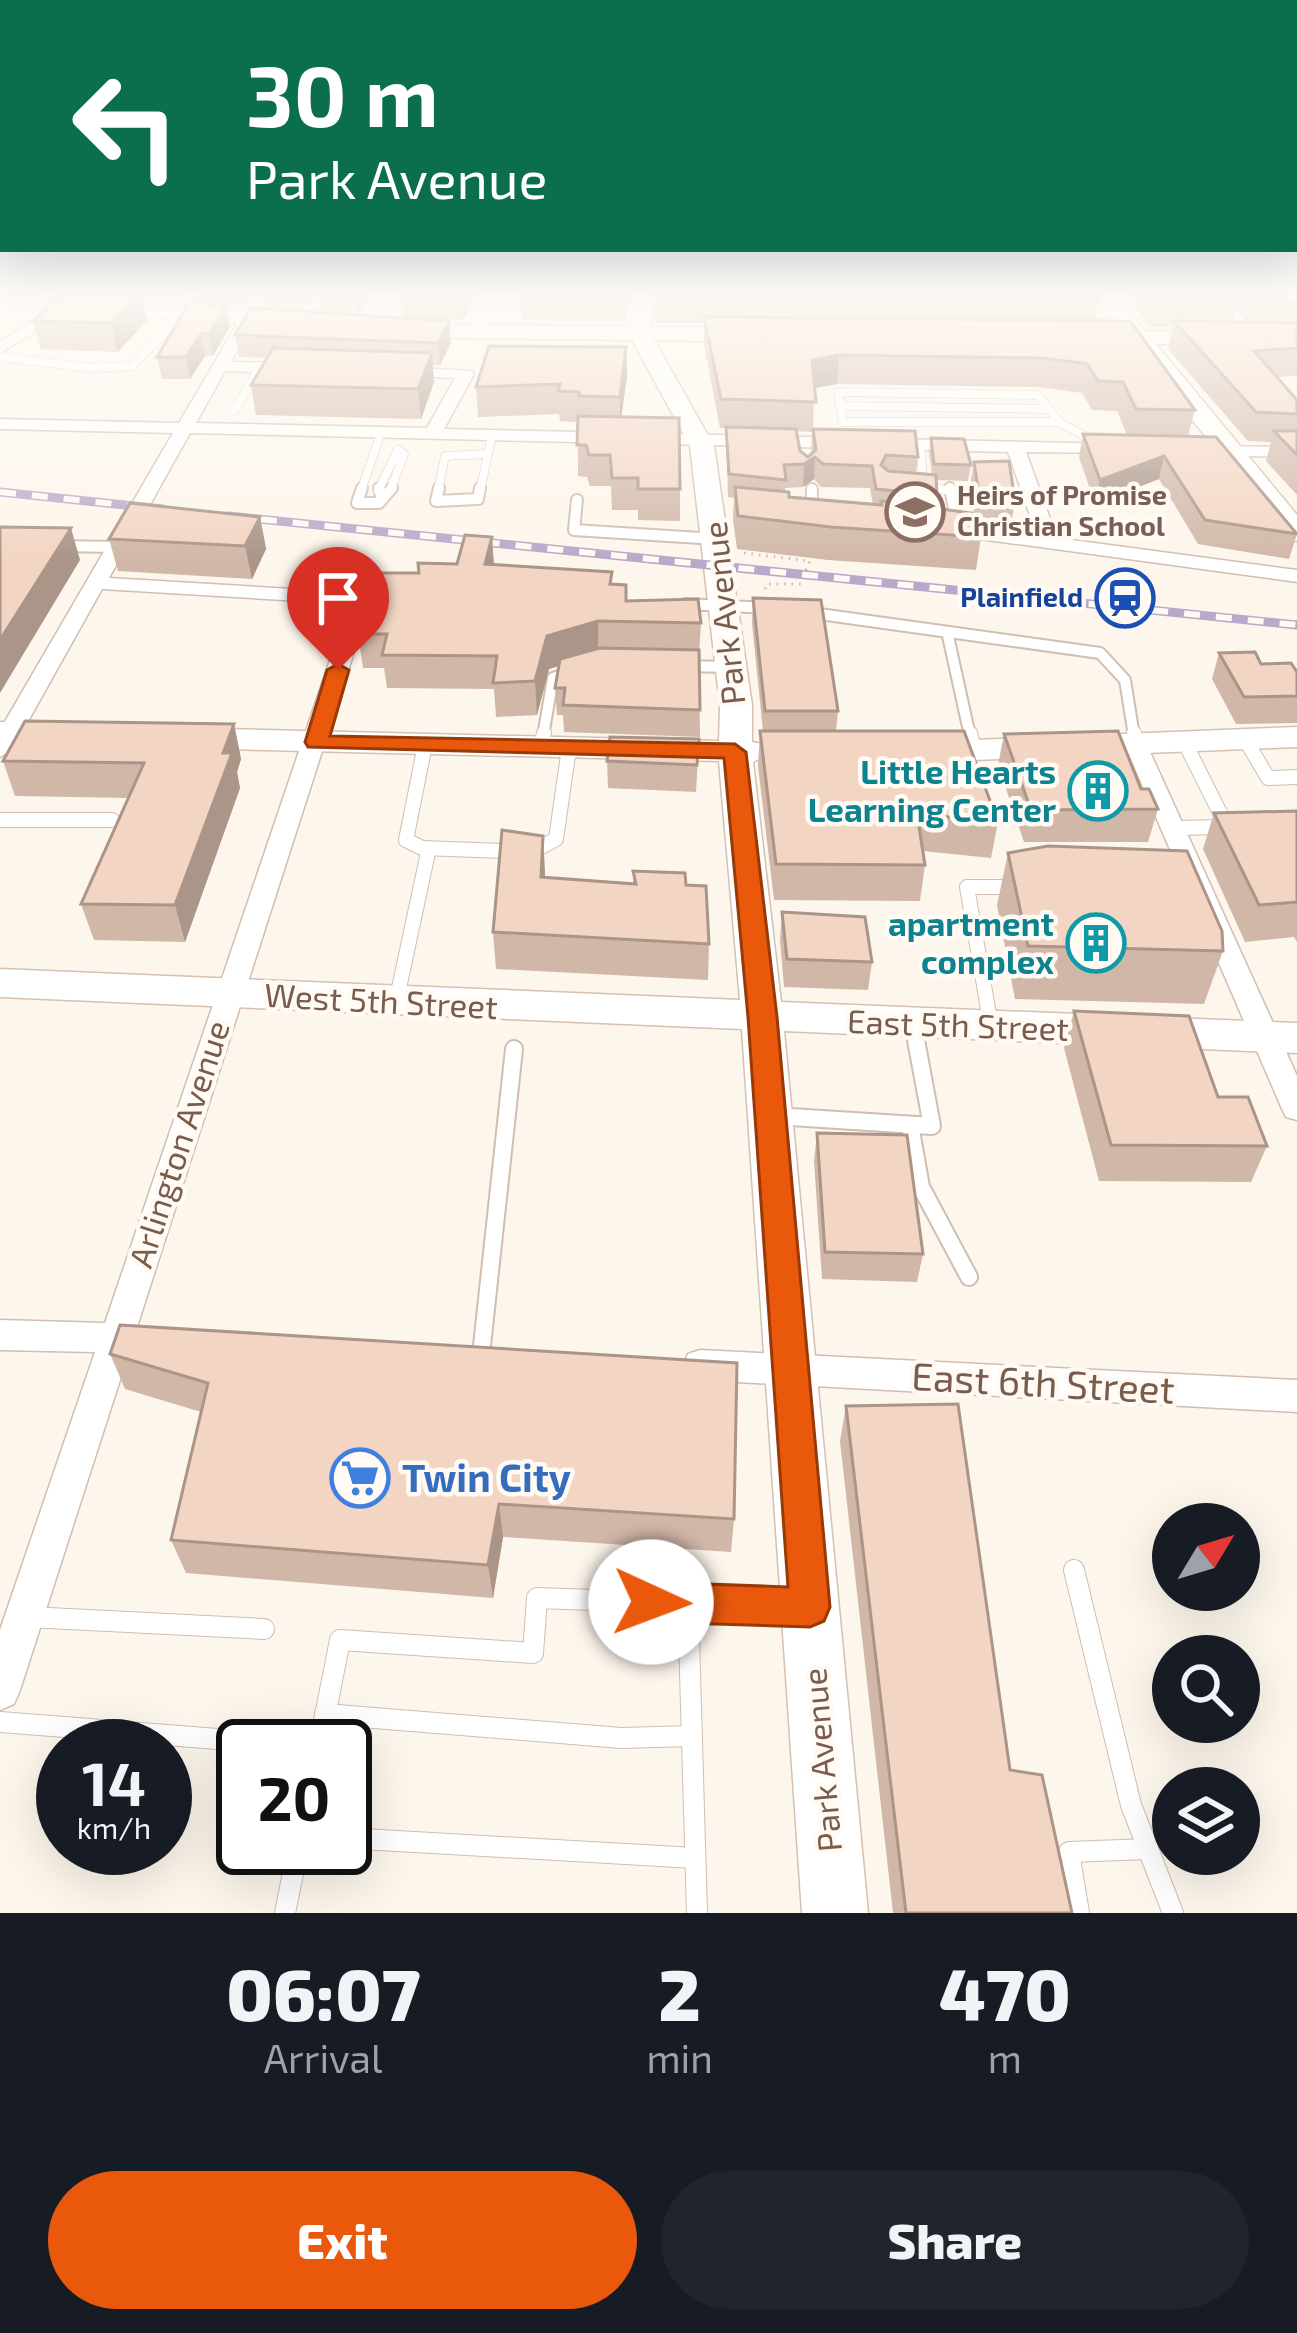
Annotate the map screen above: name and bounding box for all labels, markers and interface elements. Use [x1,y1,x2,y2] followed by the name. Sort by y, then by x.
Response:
[246,43,439,144] text: 30 m
[48,48,204,204] icon: left
[246,145,548,210] text: Park Avenue
[957,478,1167,541] place label: Heirs of Promise Christian School
[884,481,946,543] school or university icon: Heirs of Promise Christian School
[693,519,753,707] street label: Park Avenue
[287,547,389,670] pin
[305,565,371,631] icon: arrive
[1094,567,1156,629] station icon: Plainfield
[960,580,1083,612] place label: Plainfield
[808,751,1056,829] place label: Little Hearts Learning Center
[1067,760,1129,822] building icon: Little Hearts Learning Center
[888,903,1054,981] place label: apartment complex
[1065,912,1127,974] building icon: apartment complex
[263,974,499,1026] street label: West 5th Street
[847,1000,1070,1048] street label: East 5th Street
[119,1015,237,1272] street label: Arlington Avenue
[910,1351,1176,1412] street label: East 6th Street
[329,1447,391,1509] supermarket icon: Twin City
[402,1453,571,1501] place label: Twin City
[1152,1503,1260,1611] north arrow
[1152,1503,1260,1875] map controls
[588,1539,714,1665] position arrow
[1152,1635,1260,1743] button: search
[793,1667,849,1854] street label: Park Avenue
[216,1719,372,1875] speed limit sign: 20
[82,1746,146,1818] text: 14
[1152,1767,1260,1875] button: layers
[77,1809,151,1845] text: km/h
[226,1949,420,2035] text: 06:07
[658,1949,701,2035] text: 2
[939,1949,1071,2035] text: 470
[264,2034,383,2081] text: Arrival
[646,2034,713,2081] text: min
[988,2034,1022,2081] text: m
[48,2171,637,2309] button: Exit
[661,2171,1249,2309] button: Share

